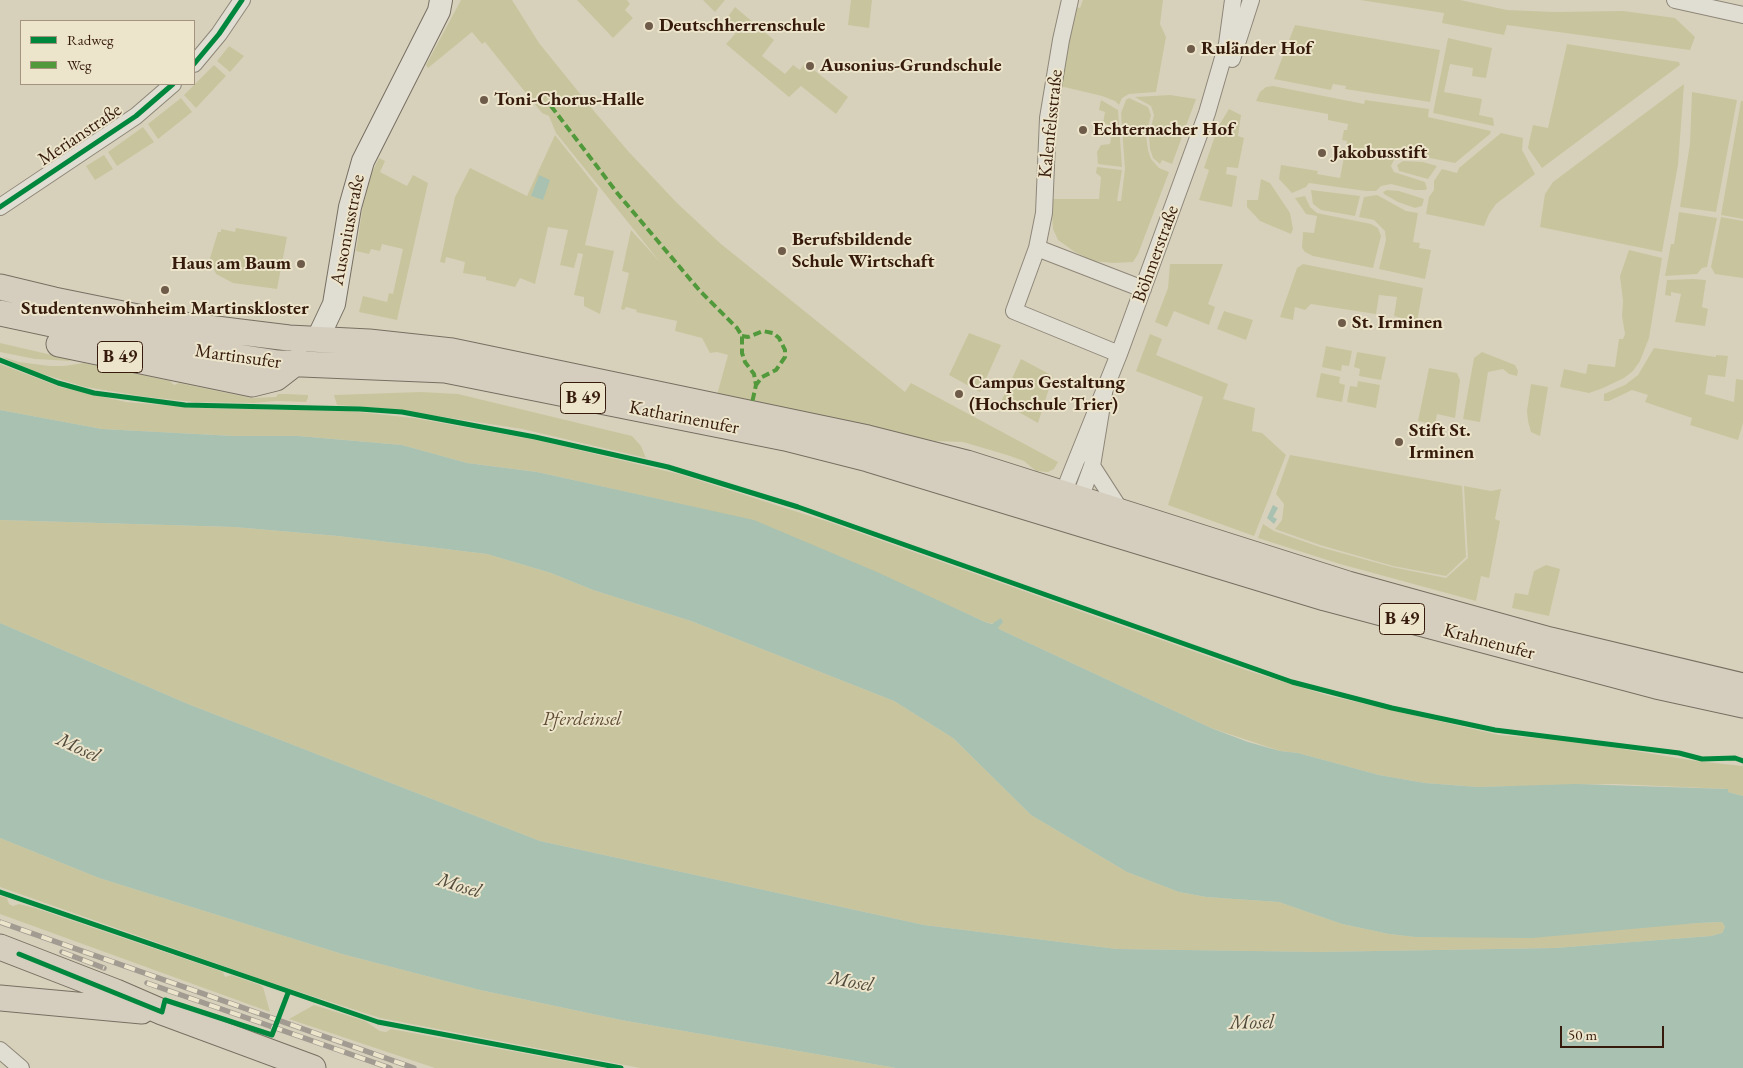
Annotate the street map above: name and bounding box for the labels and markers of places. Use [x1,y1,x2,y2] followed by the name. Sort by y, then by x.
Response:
[659,15,826,37] place label: Deutschherrenschule
[643,20,655,32] marker: Deutschherrenschule
[1201,38,1312,60] place label: Ruländer Hof
[1185,43,1197,55] marker: Ruländer Hof
[820,55,1002,77] place label: Ausonius-Grundschule
[804,60,816,72] marker: Ausonius-Grundschule
[494,89,644,111] place label: Toni-Chorus-Halle
[478,94,490,106] marker: Toni-Chorus-Halle
[1093,119,1234,141] place label: Echternacher Hof
[1077,124,1089,136] marker: Echternacher Hof
[1332,142,1427,164] place label: Jakobusstift
[1316,147,1328,159] marker: Jakobusstift
[792,229,935,273] place label: Berufsbildende Schule Wirtschaft
[776,245,788,257] marker: Berufsbildende Schule Wirtschaft
[171,253,291,275] place label: Haus am Baum
[295,258,307,270] marker: Haus am Baum
[159,284,171,296] marker: Studentenwohnheim Martinskloster
[21,298,309,320] place label: Studentenwohnheim Martinskloster
[1352,312,1443,334] place label: St. Irminen
[1336,317,1348,329] marker: St. Irminen
[969,372,1125,416] place label: Campus Gestaltung (Hochschule Trier)
[953,388,965,400] marker: Campus Gestaltung (Hochschule Trier)
[1409,420,1474,464] place label: Stift St. Irminen
[1393,436,1405,448] marker: Stift St. Irminen

